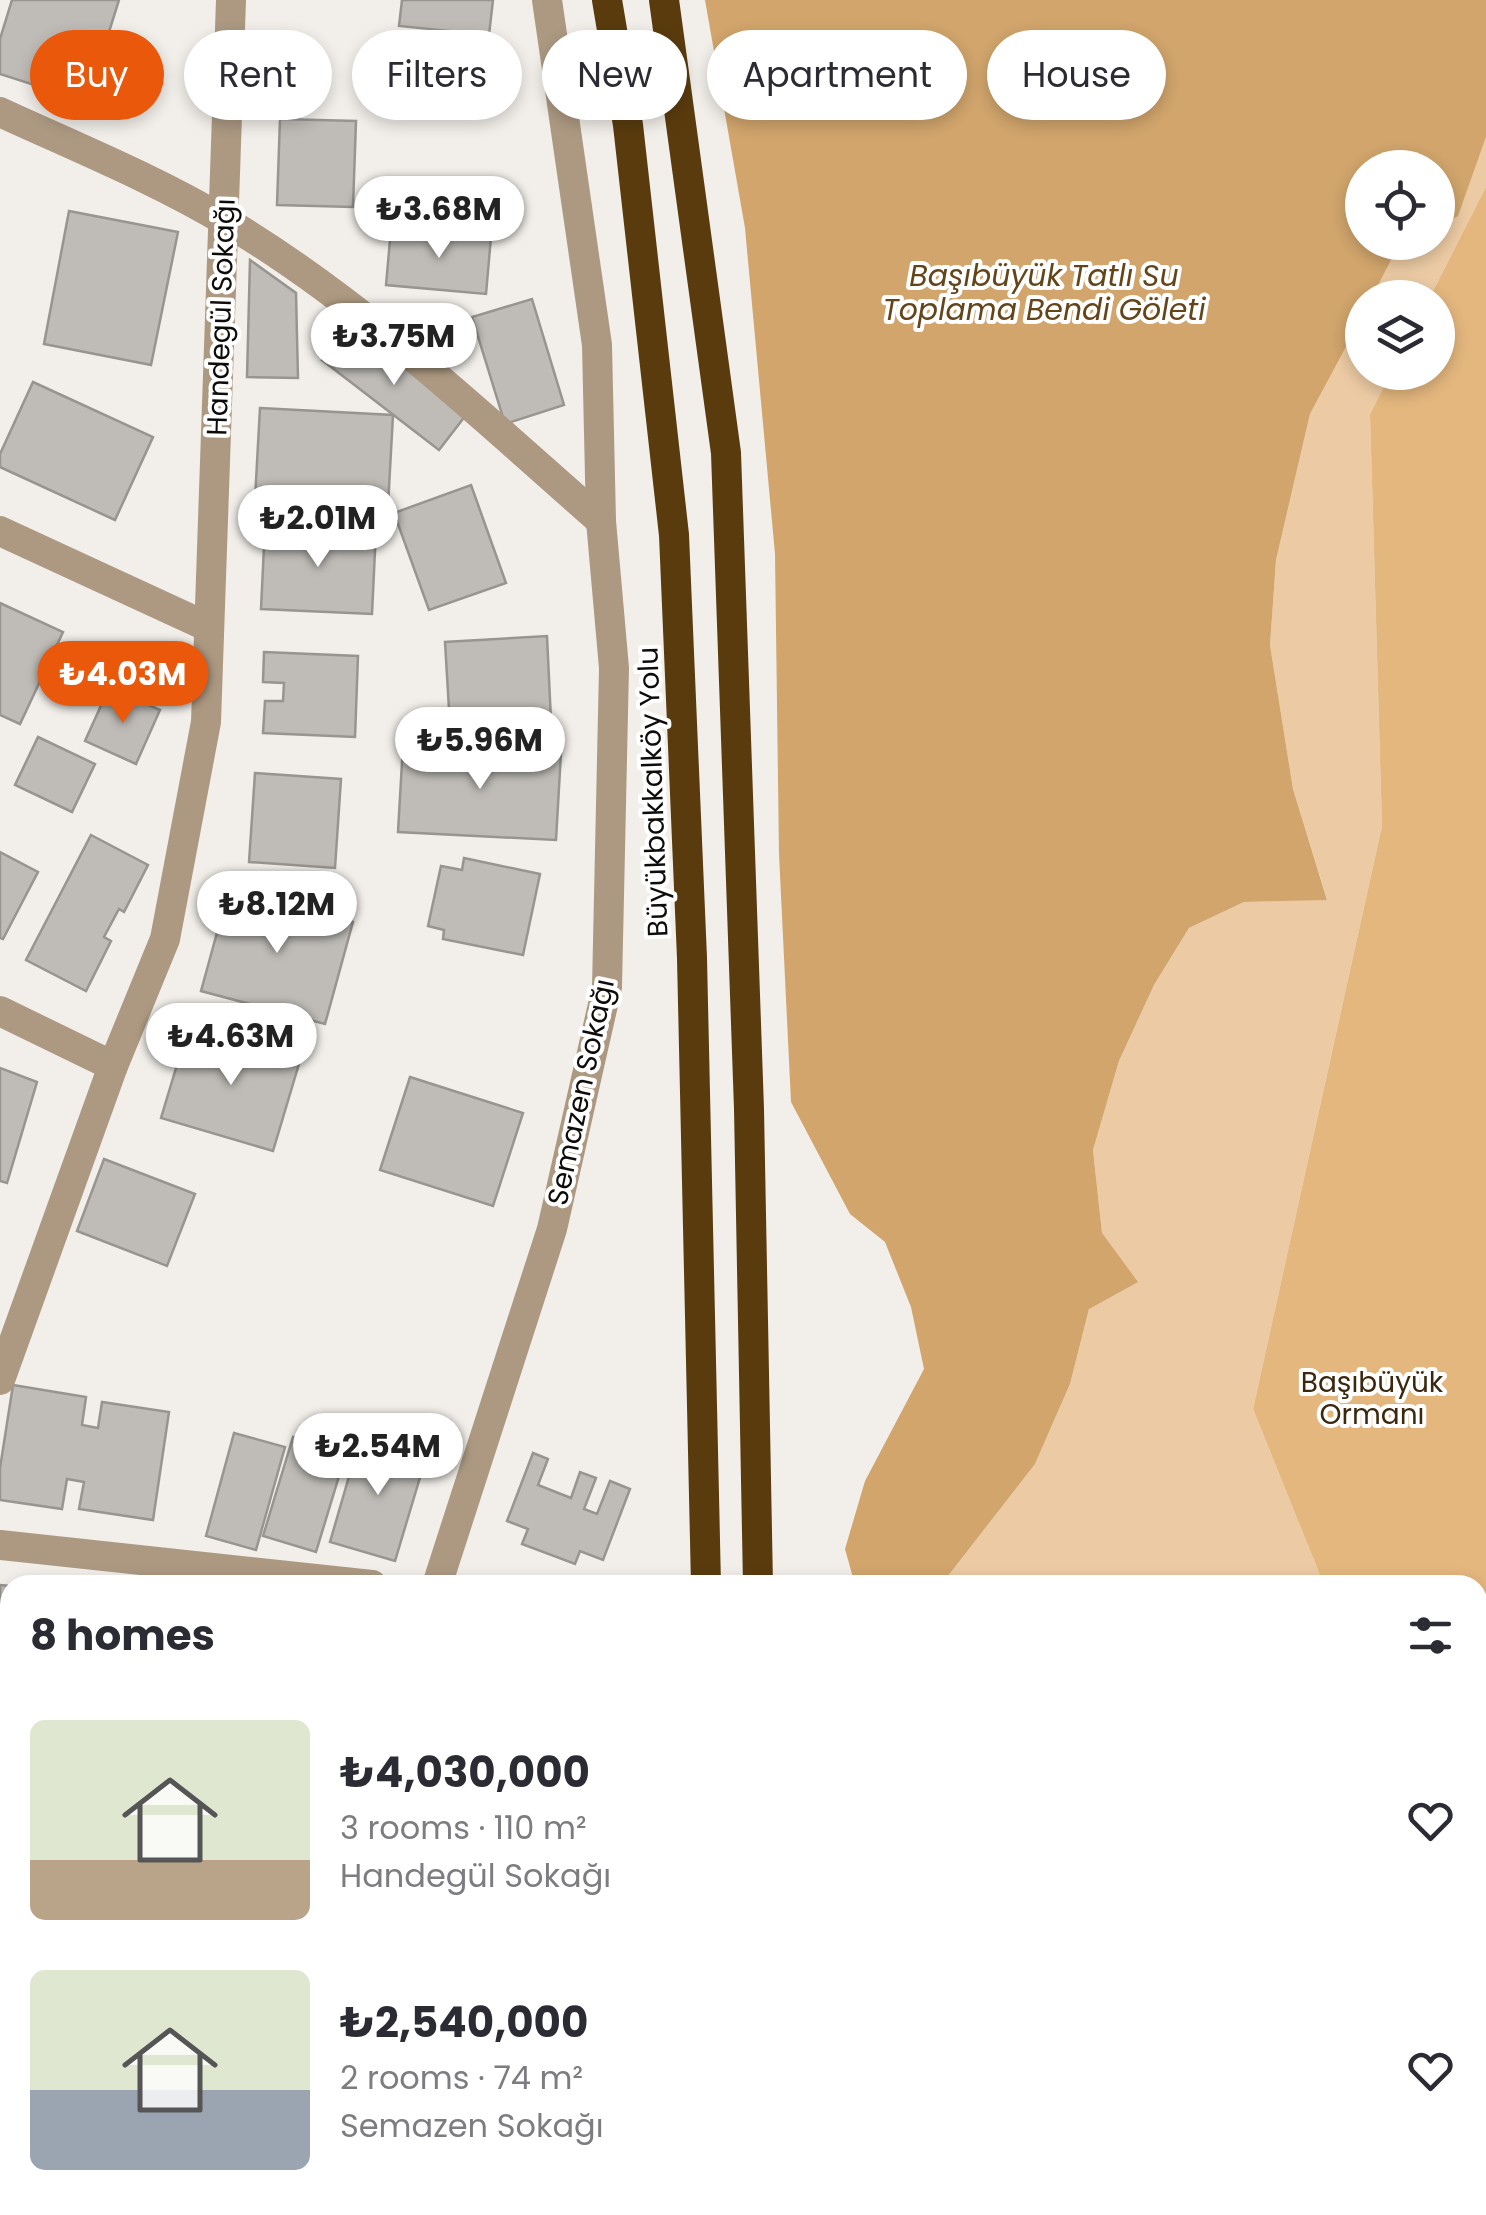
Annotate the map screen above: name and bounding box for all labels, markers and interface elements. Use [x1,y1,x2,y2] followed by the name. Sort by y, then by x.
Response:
[30,30,164,120] chip: Buy
[184,30,332,120] chip: Rent
[352,30,522,120] chip: Filters
[542,30,687,120] chip: New
[707,30,967,120] chip: Apartment
[987,30,1166,120] chip: House
[1345,150,1455,390] map controls
[1345,150,1455,260] button: locate
[358,176,520,261] pin: ₺3.68M
[376,186,502,231] text: ₺3.68M
[197,198,245,436] street label: Handegül Sokağı
[882,254,1206,331] water label: Başıbüyük Tatlı Su Toplama Bendi Göleti
[1345,280,1455,390] button: layers
[313,303,475,388] pin: ₺3.75M
[333,313,455,358] text: ₺3.75M
[237,485,399,570] pin: ₺2.01M
[260,495,376,540] text: ₺2.01M
[42,641,204,726] pin: ₺4.03M
[628,646,678,938] street label: Büyükbakkalköy Yolu
[60,651,186,696] text: ₺4.03M
[399,707,561,792] pin: ₺5.96M
[417,717,543,762] text: ₺5.96M
[196,871,358,956] pin: ₺8.12M
[219,881,335,926] text: ₺8.12M
[538,975,624,1209] street label: Semazen Sokağı
[150,1003,312,1088] pin: ₺4.63M
[168,1013,294,1058] text: ₺4.63M
[1301,1363,1444,1434] park label: Başıbüyük Ormanı
[297,1413,459,1498] pin: ₺2.54M
[315,1423,441,1468] text: ₺2.54M
[30,1606,215,1665] text: 8 homes
[1403,1608,1458,1663] icon: filters
[340,1743,590,1802] text: ₺4,030,000
[110,1760,230,1880] icon: home
[1403,1793,1458,1848] icon: heart
[340,1805,586,1850] text: 3 rooms · 110 m²
[340,1853,611,1898] text: Handegül Sokağı
[340,1993,588,2052] text: ₺2,540,000
[110,2010,230,2130] icon: home
[1403,2043,1458,2098] icon: heart
[340,2055,583,2100] text: 2 rooms · 74 m²
[340,2103,604,2148] text: Semazen Sokağı

